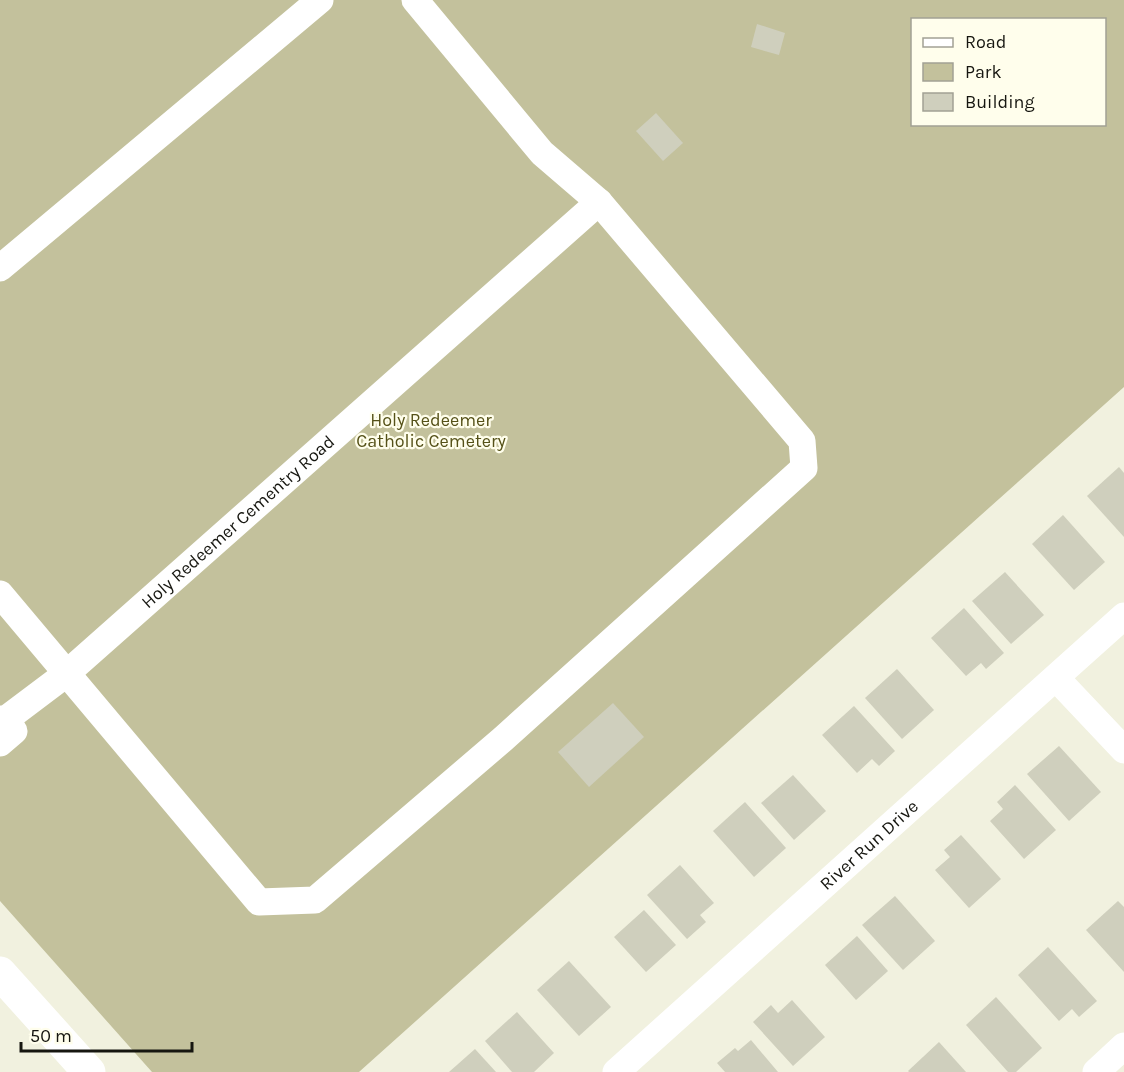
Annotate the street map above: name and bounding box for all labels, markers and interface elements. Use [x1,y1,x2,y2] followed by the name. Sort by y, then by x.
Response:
[911,18,1106,126] legend
[965,31,1006,53] text: Road
[965,61,1002,83] text: Park
[965,91,1035,113] text: Building
[356,409,506,452] park label: Holy Redeemer Catholic Cemetery
[137,430,339,613] street label: Holy Redeemer Cementry Road
[815,795,923,895] street label: River Run Drive
[21,1015,192,1053] scale bar
[30,1025,72,1047] text: 50 m

